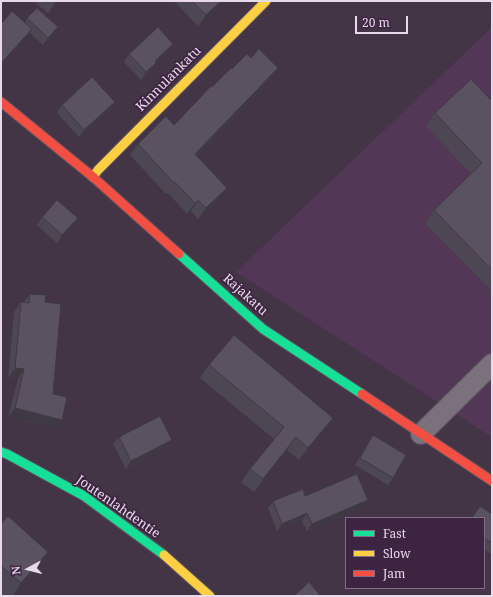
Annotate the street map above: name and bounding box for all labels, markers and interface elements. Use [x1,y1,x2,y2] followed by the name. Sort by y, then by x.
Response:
[357,8,410,34] scale bar
[362,14,390,31] text: 20 m
[133,43,205,115] street label: Kinnulankatu
[219,271,271,319] street label: Rajakatu
[73,472,163,542] street label: Joutenlahdentie
[345,517,485,589] legend
[383,525,406,542] text: Fast
[383,545,411,562] text: Slow
[8,549,48,589] north arrow
[8,565,24,576] text: N
[383,565,405,582] text: Jam

